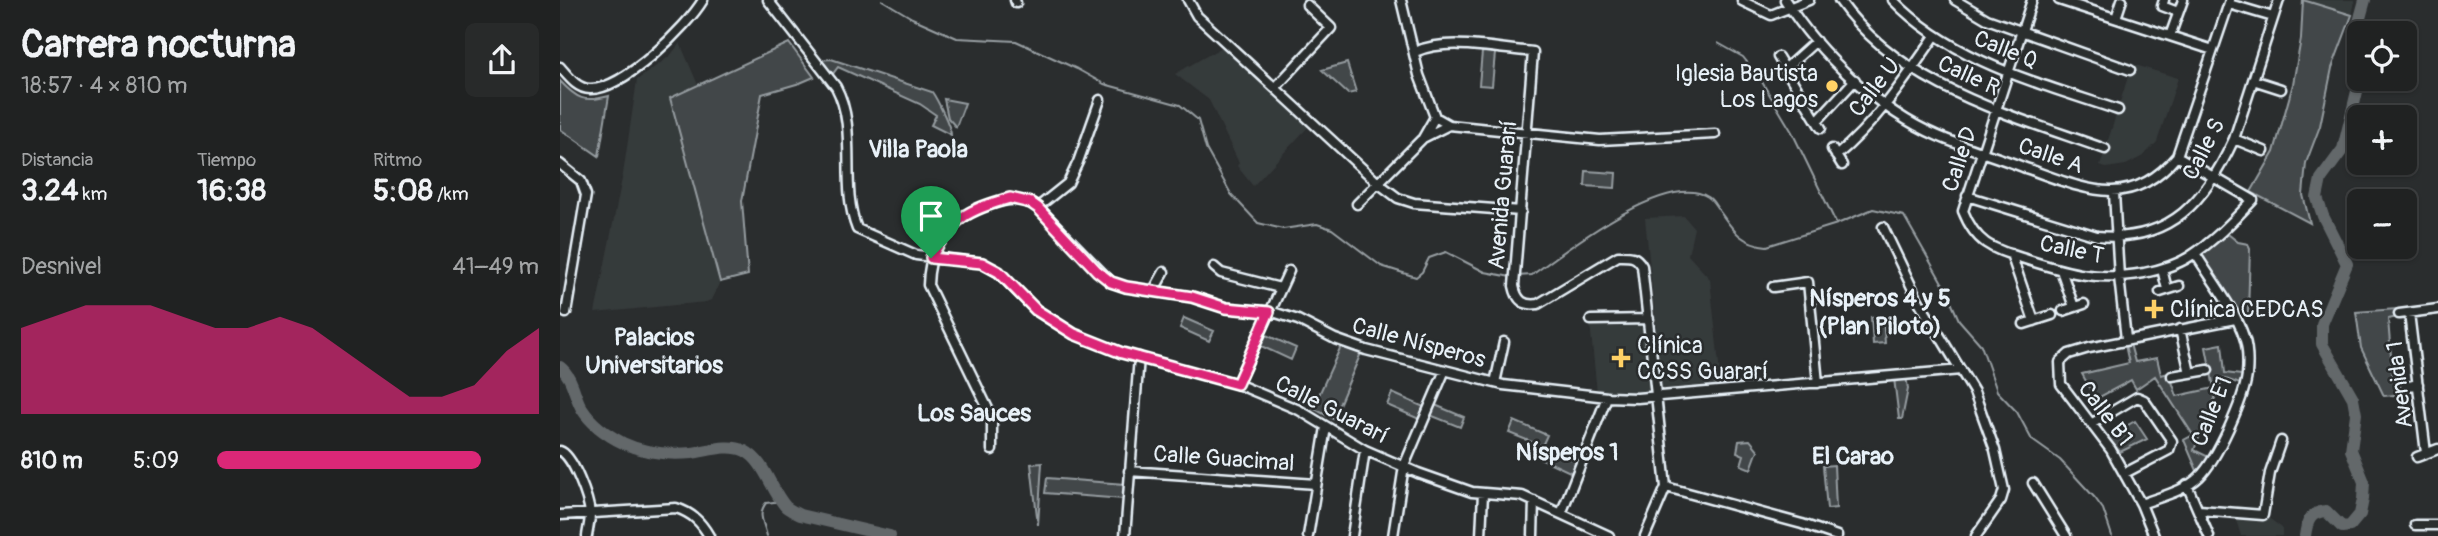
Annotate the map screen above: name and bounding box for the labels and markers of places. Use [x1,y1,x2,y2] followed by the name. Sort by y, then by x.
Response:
[1675,59,1818,114] place label: Iglesia Bautista Los Lagos
[1824,78,1840,94] marker: Iglesia Bautista Los Lagos
[901,186,961,258] pin
[2170,295,2324,324] place label: Clínica CEDCAS
[2144,299,2164,319] marker: Clínica CEDCAS
[1637,331,1768,386] place label: Clínica CCSS Guararí
[1611,348,1631,368] marker: Clínica CCSS Guararí

